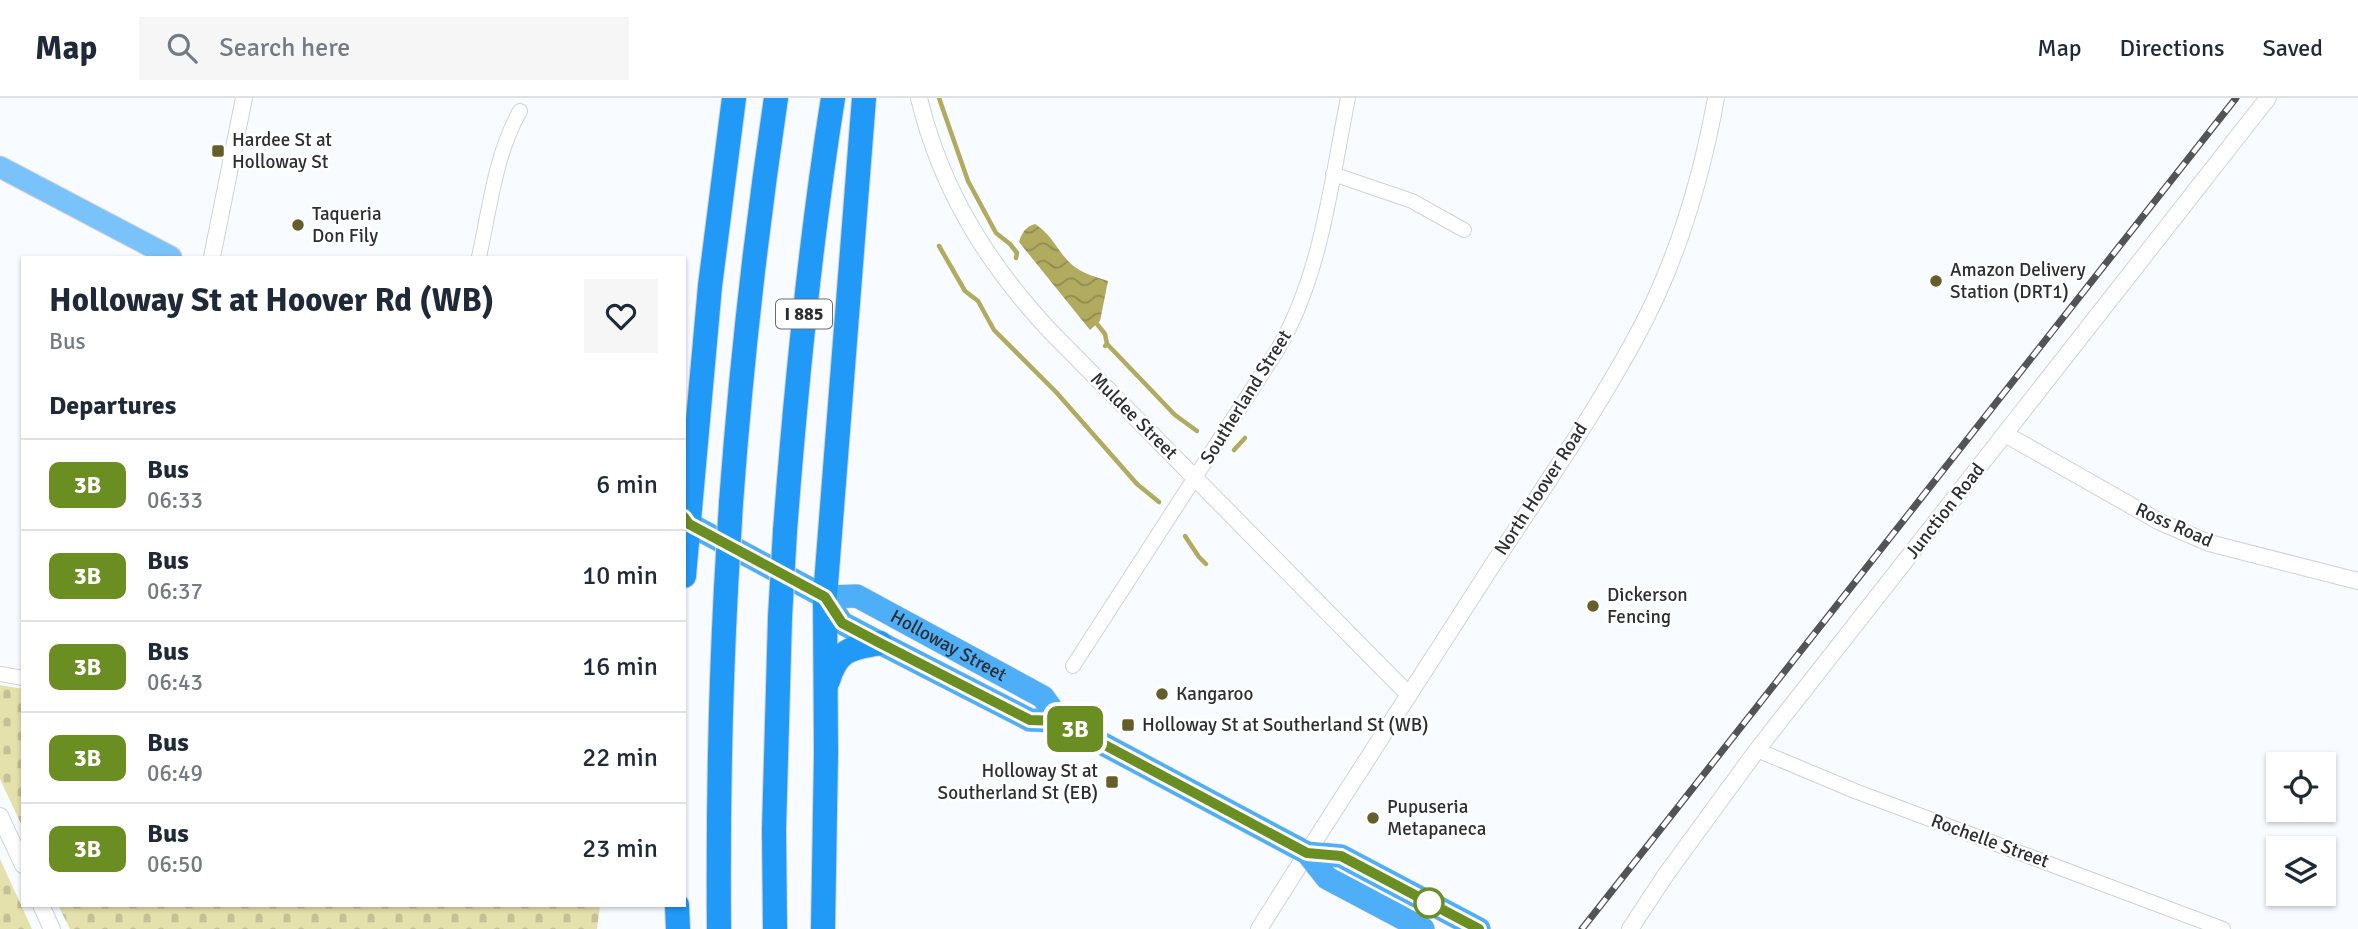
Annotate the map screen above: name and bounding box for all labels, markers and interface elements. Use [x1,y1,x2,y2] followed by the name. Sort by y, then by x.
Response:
[139,17,629,80] search box
[35,28,97,69] text: Map
[163,29,201,67] icon: search
[219,32,350,64] text: Search here
[2037,33,2082,63] text: Map
[2120,33,2225,63] text: Directions
[2263,33,2323,63] text: Saved
[232,128,332,174] place label: Hardee St at Holloway St
[210,143,226,159] marker: Hardee St at Holloway St
[312,202,382,248] place label: Taqueria Don Fily
[290,217,306,233] marker: Taqueria Don Fily
[1950,258,2086,304] place label: Amazon Delivery Station (DRT1)
[1928,273,1944,289] marker: Amazon Delivery Station (DRT1)
[584,279,658,353] button: heart
[49,280,494,321] text: Holloway St at Hoover Rd (WB)
[776,300,832,328] road number: I 885
[1195,325,1297,469] street label: Southerland Street
[49,327,86,356] text: Bus
[1085,367,1183,465] street label: Muldee Street
[49,390,176,422] text: Departures
[1489,418,1593,560] street label: North Hoover Road
[147,454,189,486] text: Bus
[1900,458,1990,564] street label: Junction Road
[596,469,658,501] text: 6 min
[74,470,101,500] text: 3B
[147,486,203,515] text: 06:33
[2131,497,2217,553] street label: Ross Road
[147,545,189,577] text: Bus
[582,560,658,592] text: 10 min
[74,561,101,591] text: 3B
[147,577,203,606] text: 06:37
[1607,583,1688,629] place label: Dickerson Fencing
[1585,598,1601,614] marker: Dickerson Fencing
[886,604,1011,687] street label: Holloway Street
[147,636,189,668] text: Bus
[582,651,658,683] text: 16 min
[74,652,101,682] text: 3B
[147,668,203,697] text: 06:43
[1176,682,1253,706] place label: Kangaroo
[1154,686,1170,702] marker: Kangaroo
[1044,706,1106,752] line badge: 3B
[1142,713,1429,737] place label: Holloway St at Southerland St (WB)
[1061,714,1089,744] text: 3B
[1120,717,1136,733] marker: Holloway St at Southerland St (WB)
[147,727,189,759] text: Bus
[582,742,658,774] text: 22 min
[74,743,101,773] text: 3B
[2266,752,2336,906] map controls
[2266,752,2336,822] button: locate
[147,759,203,788] text: 06:49
[938,759,1098,805] place label: Holloway St at Southerland St (EB)
[1104,774,1120,790] marker: Holloway St at Southerland St (EB)
[1387,795,1486,841] place label: Pupuseria Metapaneca
[1928,809,2053,874] street label: Rochelle Street
[1365,810,1381,826] marker: Pupuseria Metapaneca
[147,818,189,850] text: Bus
[582,833,658,865] text: 23 min
[74,834,101,864] text: 3B
[2266,836,2336,906] button: layers
[147,850,203,879] text: 06:50
[1414,888,1444,918] unlabelled marker

